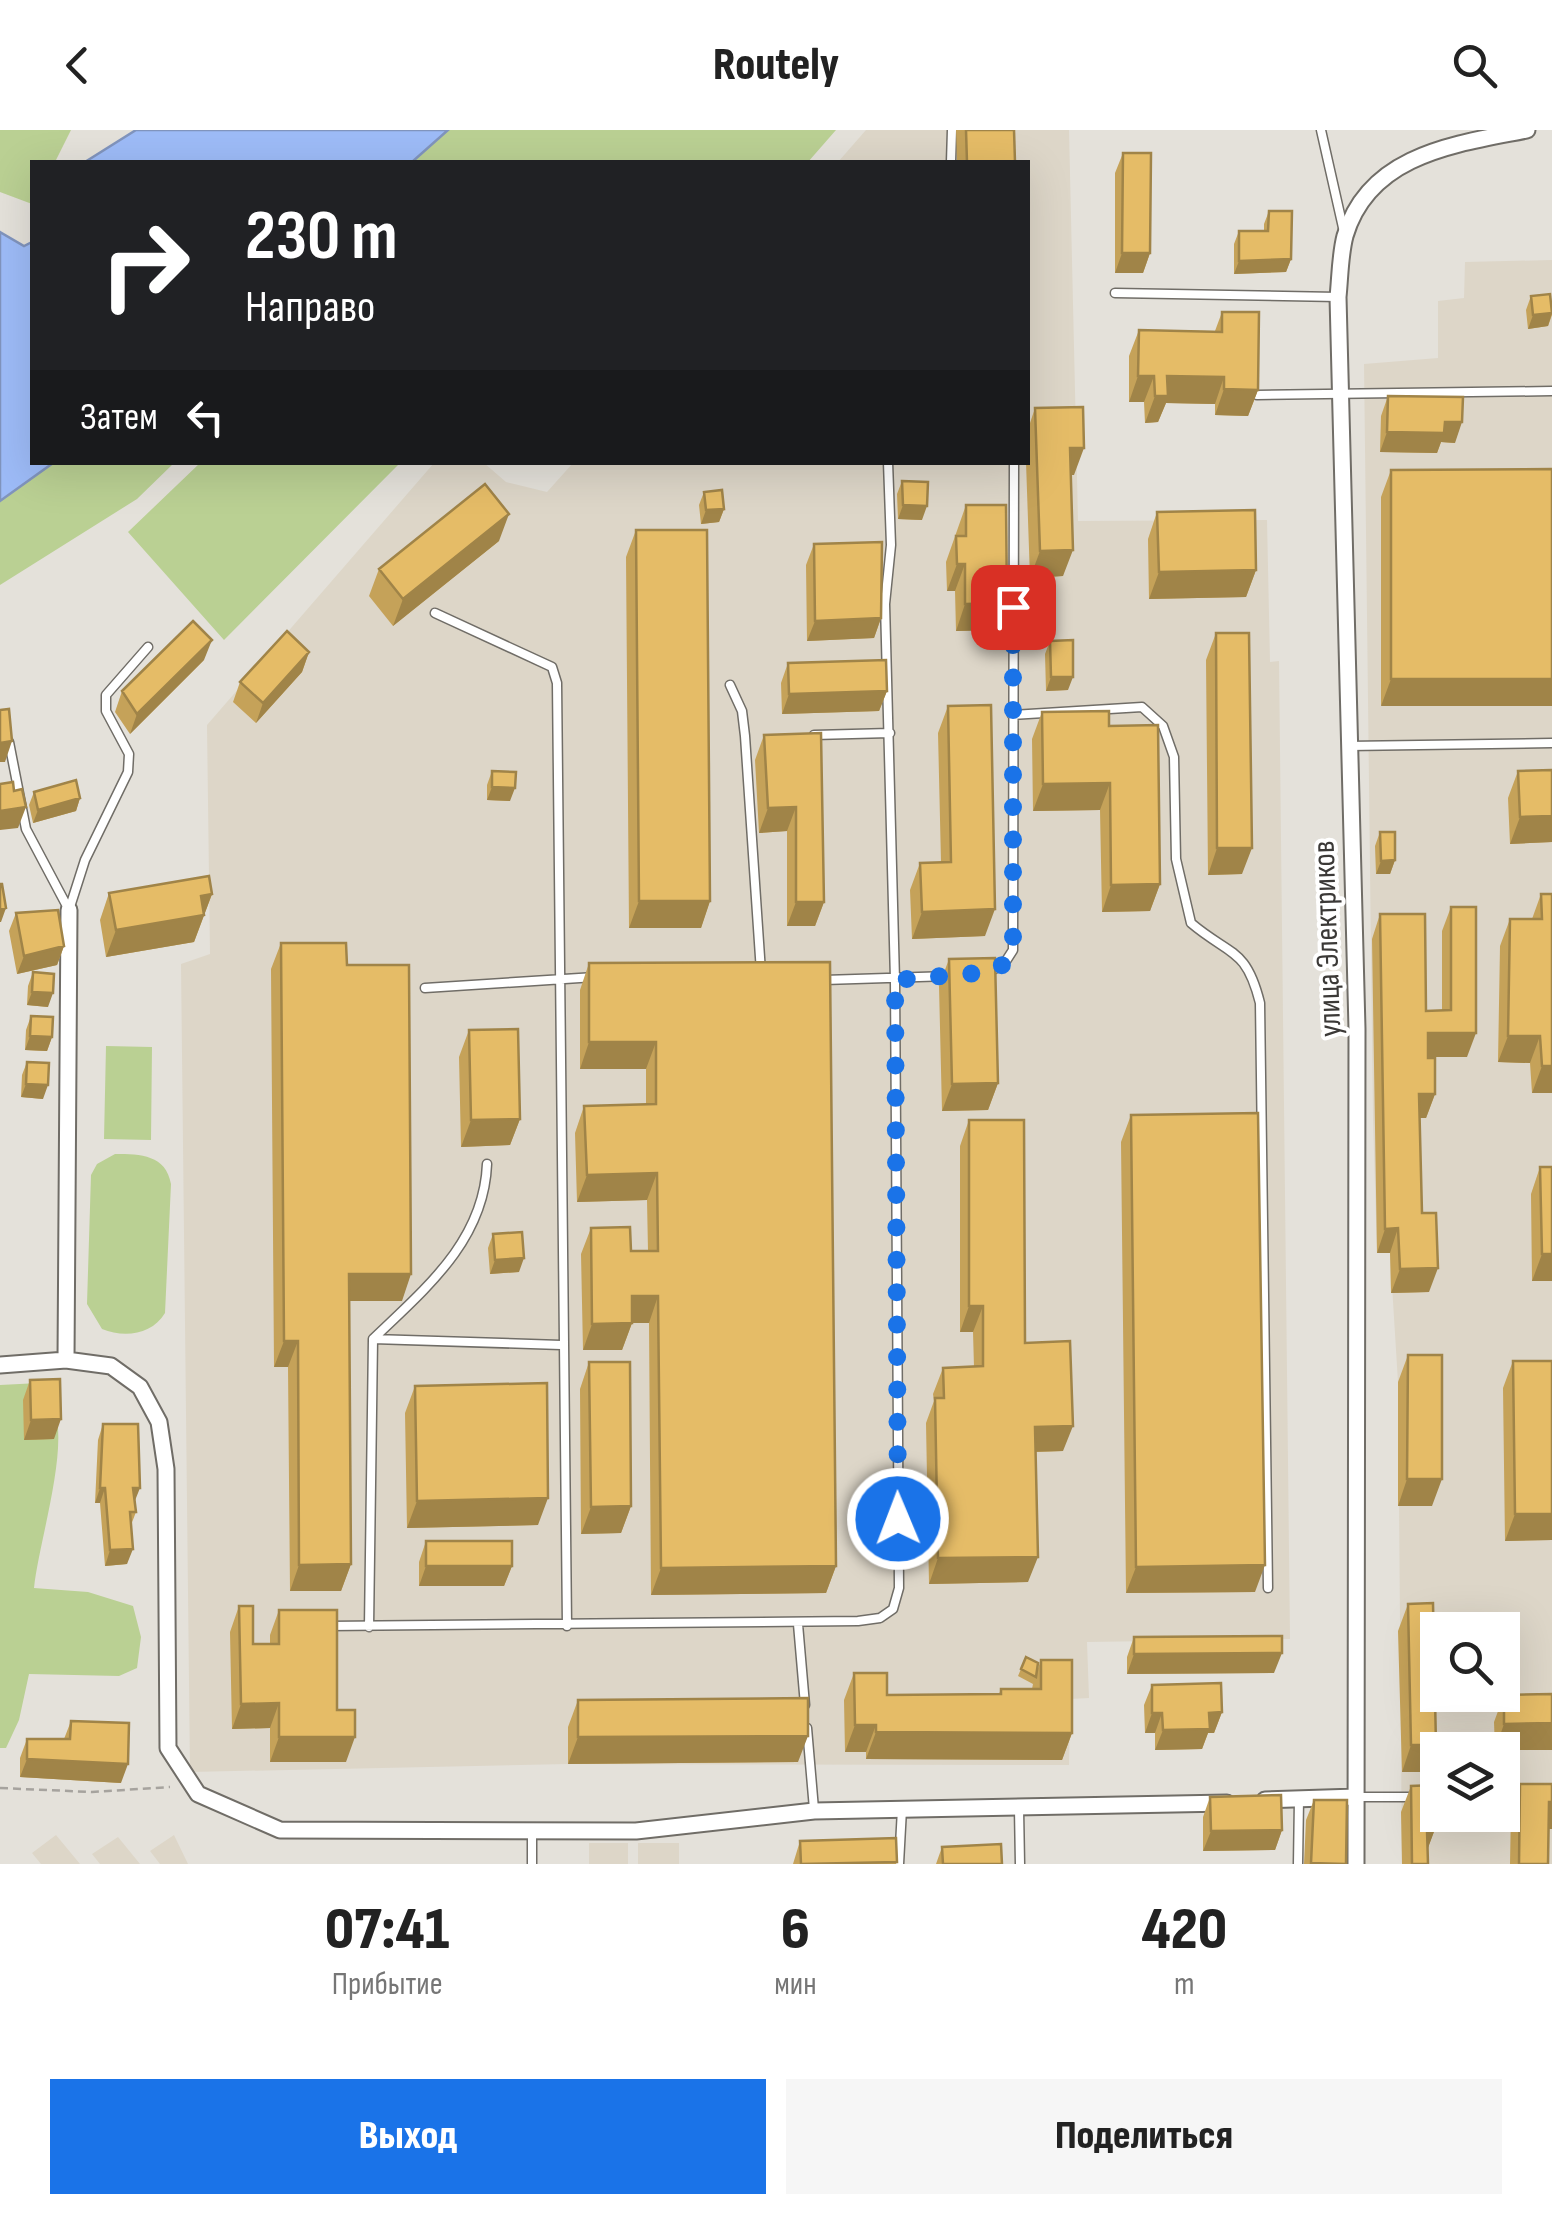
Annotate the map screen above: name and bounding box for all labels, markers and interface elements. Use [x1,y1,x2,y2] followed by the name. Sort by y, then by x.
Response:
[50,38,105,93] icon: back
[713,38,839,93] text: Routely
[1447,38,1502,93] icon: search
[245,195,398,279] text: 230 m
[80,200,210,330] icon: right
[245,280,375,335] text: Направо
[178,390,233,445] icon: left
[80,395,158,440] text: Затем
[971,565,1056,650] pin
[986,580,1041,635] icon: arrive
[1305,840,1350,1038] street label: улица Электриков
[846,1467,950,1571] position arrow
[1420,1612,1520,1832] map controls
[1420,1612,1520,1712] button: search
[1420,1732,1520,1832] button: layers
[325,1894,449,1966] text: 07:41
[781,1894,810,1966] text: 6
[1141,1894,1227,1966] text: 420
[332,1965,443,2004] text: Прибытие
[774,1965,817,2004] text: мин
[1174,1965,1195,2004] text: m
[50,2079,766,2194] button: Выход
[786,2079,1502,2194] button: Поделиться

